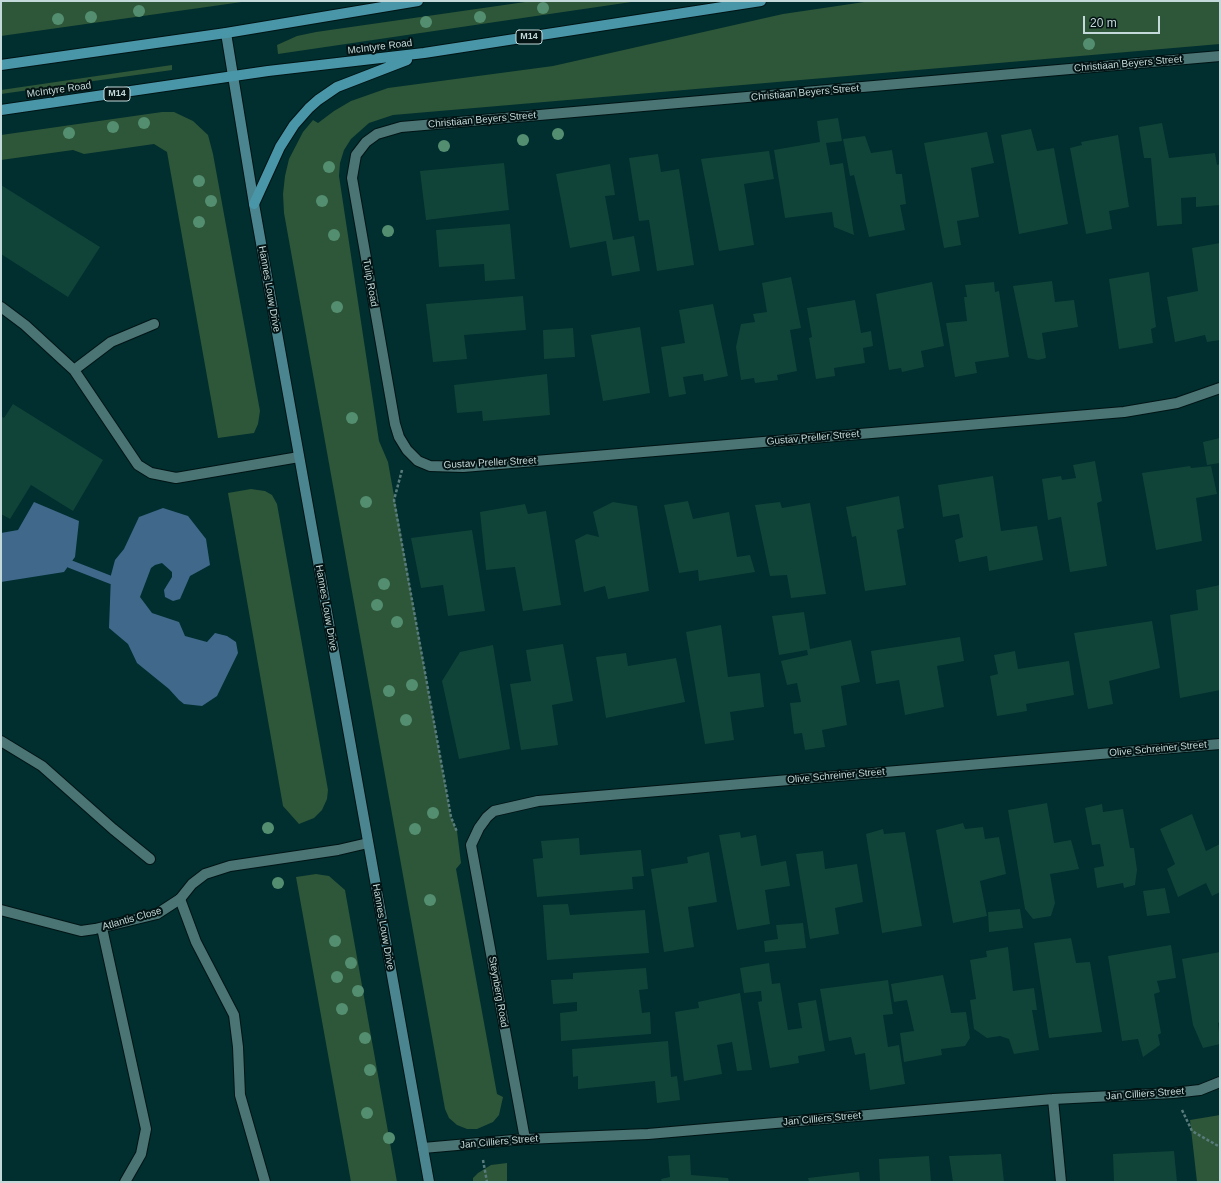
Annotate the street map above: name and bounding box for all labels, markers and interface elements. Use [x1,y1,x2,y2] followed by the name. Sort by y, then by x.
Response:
[1085,8,1162,34] scale bar
[1090,16,1117,30] text: 20 m
[516,30,542,44] road number: M14
[347,37,413,57] street label: McIntyre Road
[1073,53,1183,75] street label: Christiaan Beyers Street
[26,80,92,100] street label: McIntyre Road
[750,82,860,104] street label: Christiaan Beyers Street
[104,87,130,101] road number: M14
[427,109,537,131] street label: Christiaan Beyers Street
[256,245,282,333] street label: Hannes Louw Drive
[360,258,380,308] street label: Tulip Road
[766,428,860,448] street label: Gustav Preller Street
[443,455,537,471] street label: Gustav Preller Street
[313,564,339,652] street label: Hannes Louw Drive
[1109,739,1207,759] street label: Olive Schreiner Street
[787,766,885,786] street label: Olive Schreiner Street
[370,883,396,971] street label: Hannes Louw Drive
[101,905,163,933] street label: Atlantis Close
[486,955,510,1029] street label: Steynberg Road
[1105,1085,1185,1103] street label: Jan Cilliers Street
[782,1110,862,1128] street label: Jan Cilliers Street
[459,1133,539,1151] street label: Jan Cilliers Street

